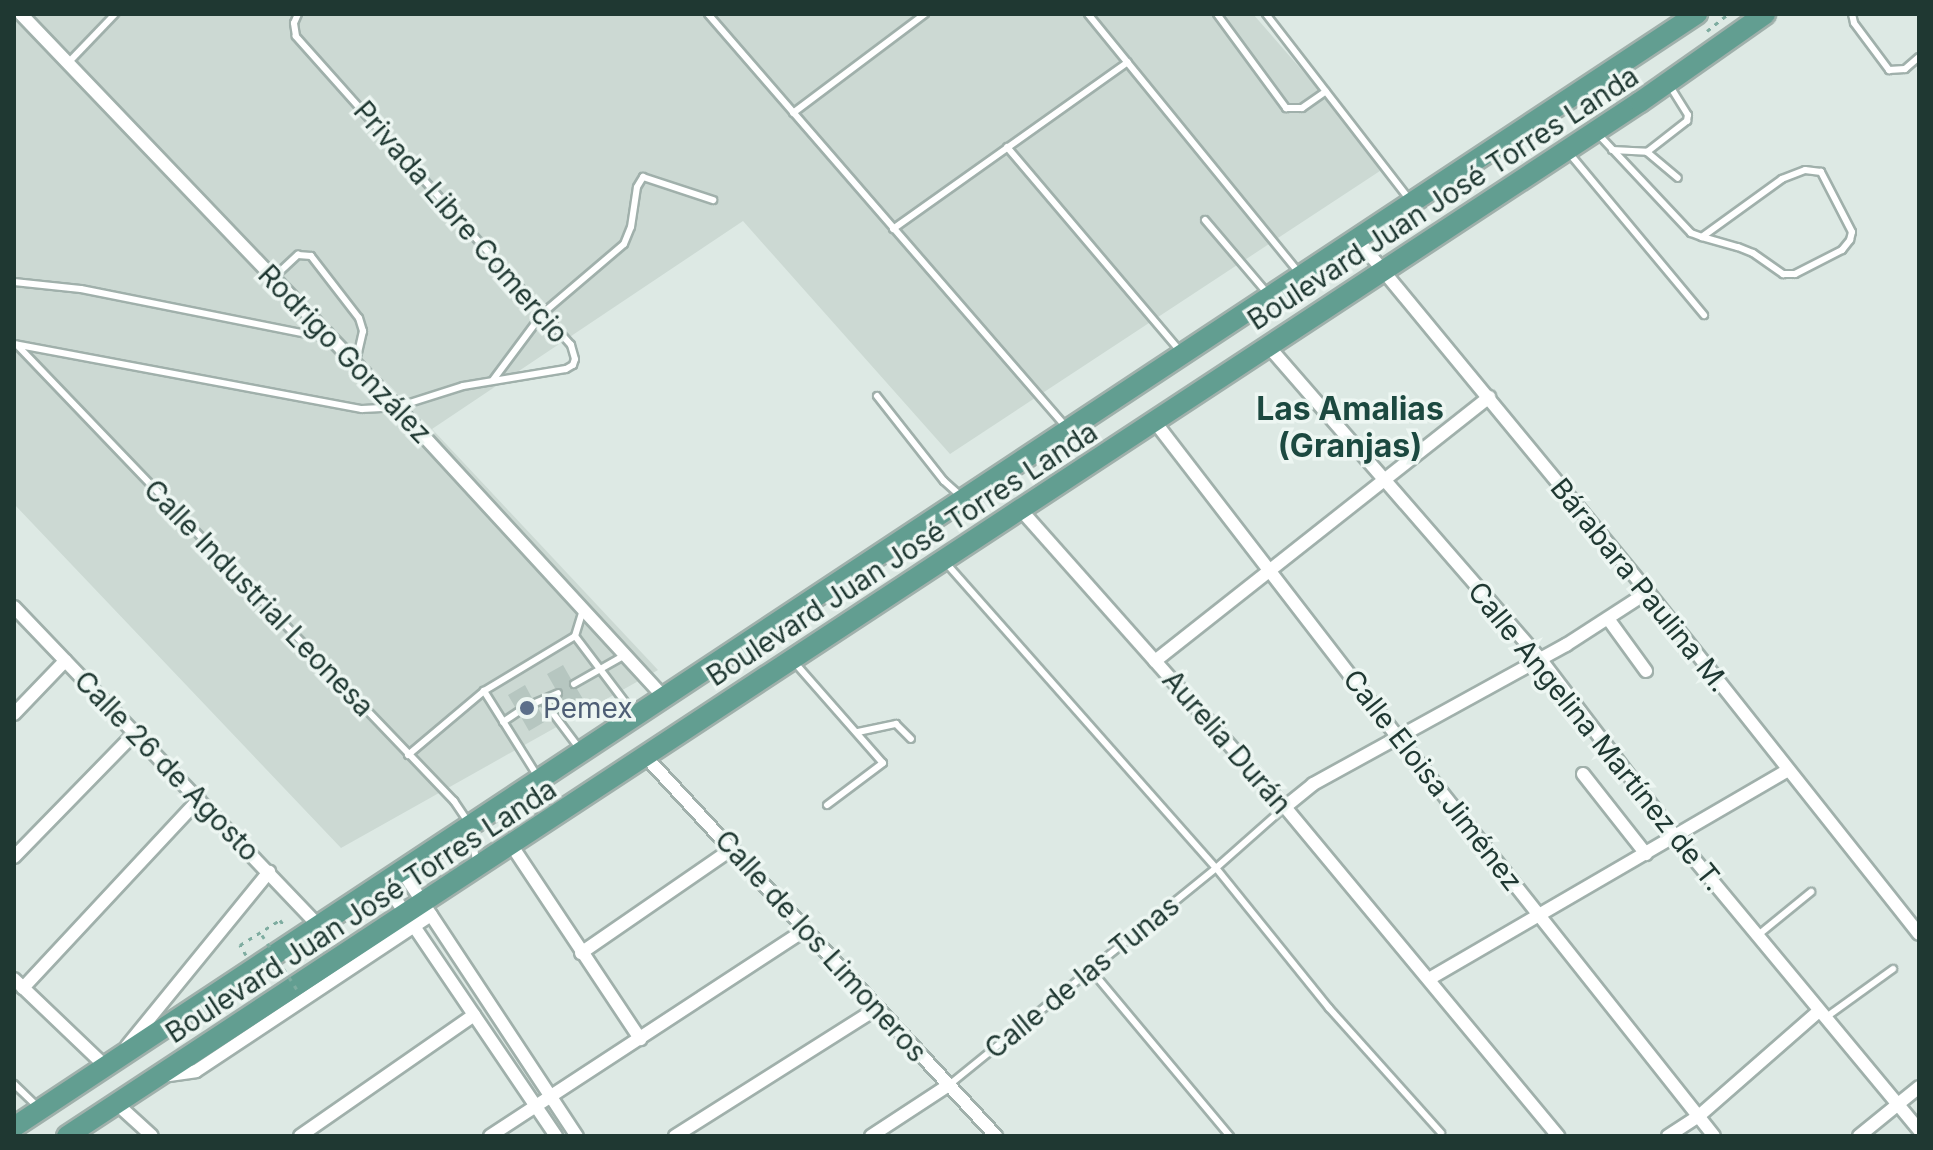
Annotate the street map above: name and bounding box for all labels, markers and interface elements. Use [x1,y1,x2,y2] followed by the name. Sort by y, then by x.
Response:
[1241,59,1645,337] street label: Boulevard Juan José Torres Landa
[347,94,575,350] street label: Privada Libre Comercio
[251,258,439,450] street label: Rodrigo González
[1256,391,1444,466] district label: Las Amalias (Granjas)
[700,415,1104,693] street label: Boulevard Juan José Torres Landa
[1544,472,1736,698] street label: Bárabara Paulina M.
[137,473,381,723] street label: Calle Industrial Leonesa
[1461,575,1731,897] street label: Calle Angelina Martínez de T.
[1156,663,1298,821] street label: Aurelia Durán
[1336,663,1530,897] street label: Calle Eloisa Jiménez
[68,664,266,868] street label: Calle 26 de Agosto
[543,691,633,725] place label: Pemex
[518,699,536,717] marker: Pemex
[159,772,563,1050] street label: Boulevard Juan José Torres Landa
[708,823,934,1069] street label: Calle de los Limoneros
[978,888,1186,1066] street label: Calle de las Tunas

